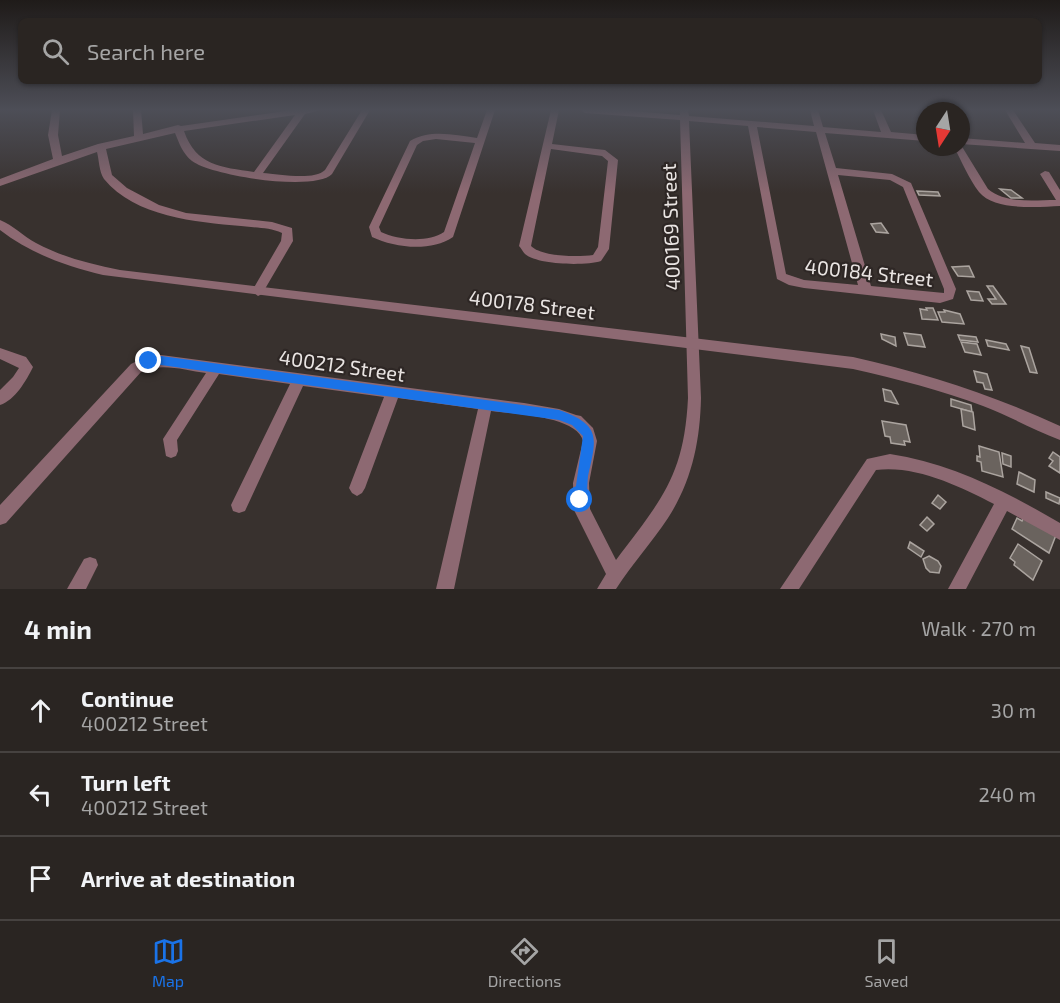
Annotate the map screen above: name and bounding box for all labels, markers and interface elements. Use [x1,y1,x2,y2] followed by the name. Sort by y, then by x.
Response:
[18,18,1042,84] search box
[39,35,72,68] icon: search
[87,38,205,64] text: Search here
[916,102,970,156] north arrow
[656,163,684,291] street label: 400169 Street
[804,253,935,291] street label: 400184 Street
[468,284,597,324] street label: 400178 Street
[277,344,407,386] street label: 400212 Street
[135,347,161,373] route end
[566,486,592,512] route start
[24,613,92,644] text: 4 min
[921,616,1036,640] text: Walk · 270 m
[81,685,174,711] text: Continue
[24,694,57,727] icon: ahead
[991,698,1036,722] text: 30 m
[81,711,208,735] text: 400212 Street
[81,769,170,795] text: Turn left
[24,778,57,811] icon: left
[978,782,1036,806] text: 240 m
[81,795,208,819] text: 400212 Street
[24,862,57,895] icon: arrive
[81,865,295,891] text: Arrive at destination
[152,935,185,990] tab: Map
[488,935,561,990] tab: Directions
[865,935,908,990] tab: Saved

